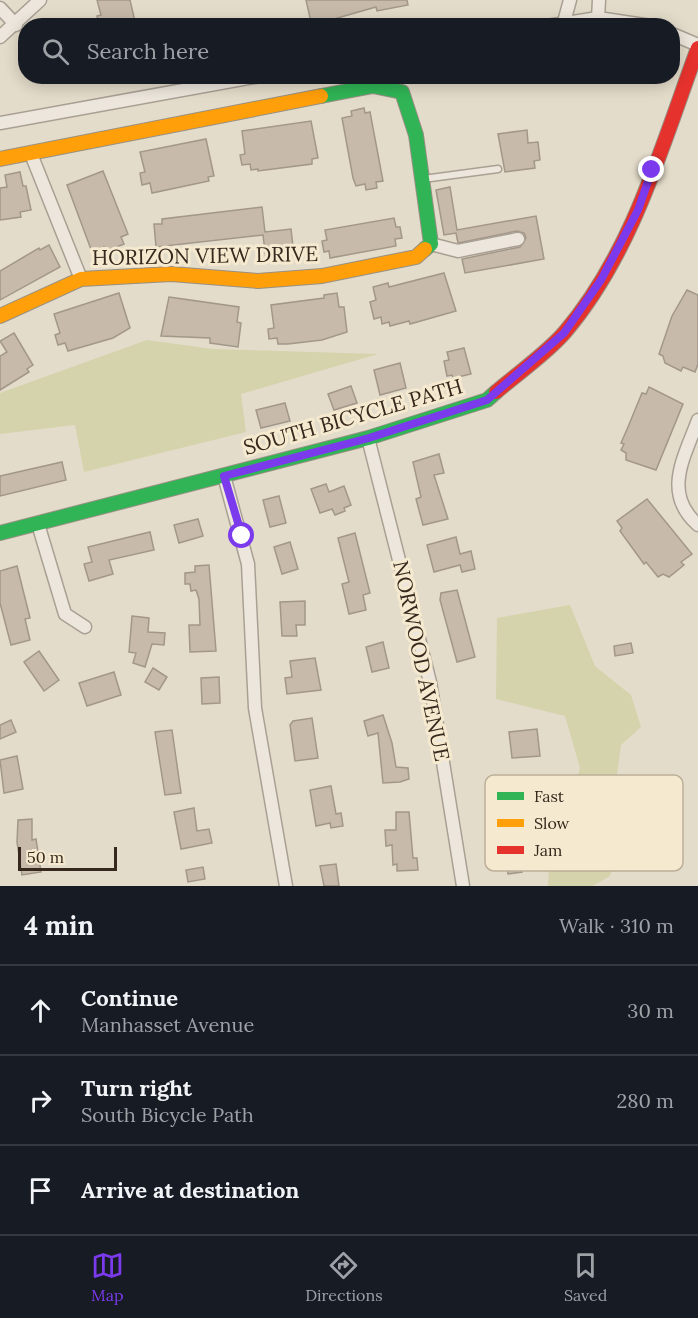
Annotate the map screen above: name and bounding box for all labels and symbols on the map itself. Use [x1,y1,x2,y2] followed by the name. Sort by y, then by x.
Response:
[638,156,664,182] route end
[92,240,318,271] street label: HORIZON VIEW DRIVE
[240,372,466,461] street label: SOUTH BICYCLE PATH
[228,522,254,548] route start
[387,558,456,764] street label: NORWOOD AVENUE
[485,775,683,871] legend
[534,786,565,806] text: Fast
[534,813,570,833] text: Slow
[533,840,562,860] text: Jam
[18,844,117,872] scale bar

